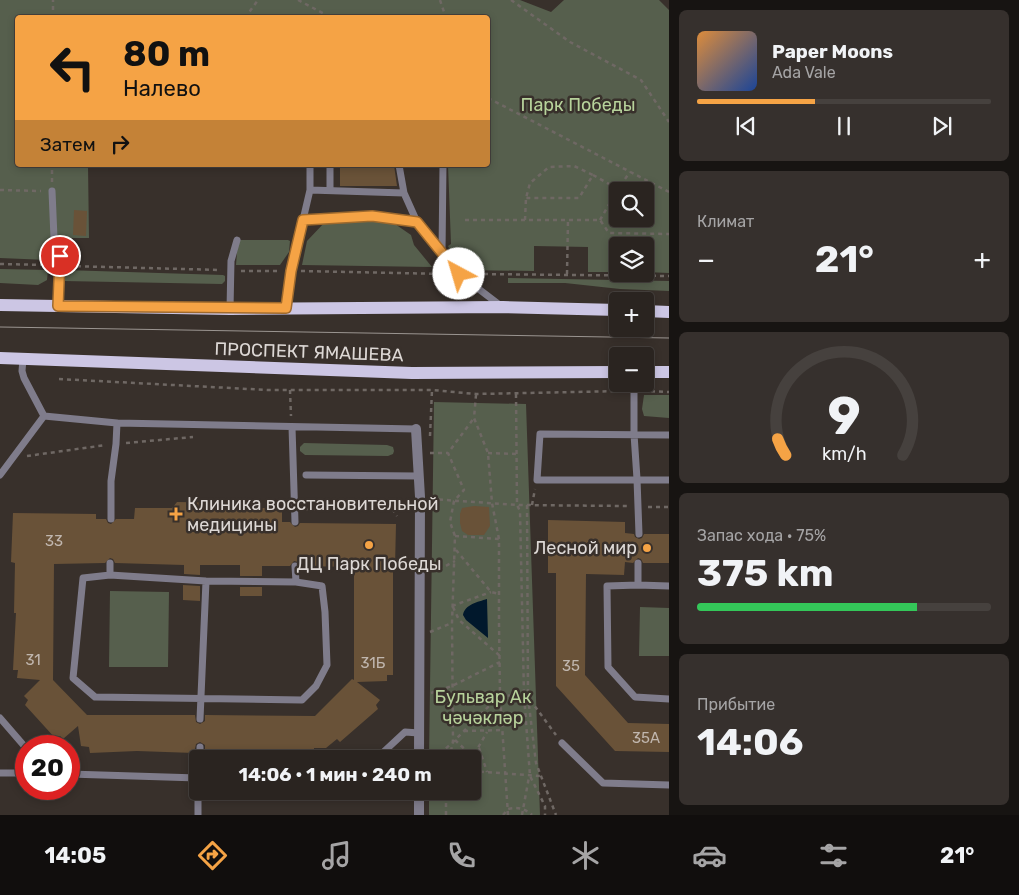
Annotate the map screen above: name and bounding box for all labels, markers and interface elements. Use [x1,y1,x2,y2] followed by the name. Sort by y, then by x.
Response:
[123,33,210,75] text: 80 m
[40,35,105,100] icon: left
[772,40,893,63] text: Paper Moons
[772,63,836,82] text: Ada Vale
[123,75,201,102] text: Налево
[521,94,635,116] park label: Парк Победы
[732,112,760,140] icon: previous
[830,112,858,140] icon: pause
[928,112,956,140] icon: next
[106,130,134,158] icon: right
[40,133,96,156] text: Затем
[609,182,654,392] map controls
[609,182,654,227] button: search
[697,212,754,231] text: Климат
[39,235,81,277] pin
[815,236,874,282] text: 21°
[609,237,654,282] button: layers
[46,242,74,270] icon: arrive
[697,243,715,276] text: −
[974,243,991,276] text: +
[432,247,484,299] position arrow
[609,292,654,337] button: +
[214,338,404,366] street label: ПРОСПЕКТ ЯМАШЕВА
[609,347,654,392] button: −
[827,385,861,447] text: 9
[822,443,866,464] text: km/h
[187,493,439,536] place label: Клиника восстановительной медицины
[169,507,183,521] marker: Клиника восстановительной медицины
[697,526,826,545] text: Запас хода · 75%
[45,532,63,550] house number: 33
[534,537,637,559] place label: Лесной мир
[363,539,375,551] marker: ДЦ Парк Победы
[641,542,653,554] marker: Лесной мир
[697,550,834,596] text: 375 km
[296,553,442,575] place label: ДЦ Парк Победы
[25,651,41,669] house number: 31
[361,654,386,672] house number: 31Б
[562,657,580,675] house number: 35
[434,686,532,729] park label: Бульвар Ак чәчәкләр
[697,695,775,714] text: Прибытие
[697,719,804,765] text: 14:06
[632,729,660,747] house number: 35А
[15,735,80,800] speed limit sign: 20
[238,763,432,786] text: 14:06 · 1 мин · 240 m
[195,838,230,873] icon: directions
[319,838,354,873] icon: music
[444,838,479,873] icon: phone
[568,838,603,873] icon: climate
[692,838,727,873] icon: car
[816,838,851,873] icon: filters
[45,842,106,869] text: 14:05
[940,842,974,869] text: 21°

